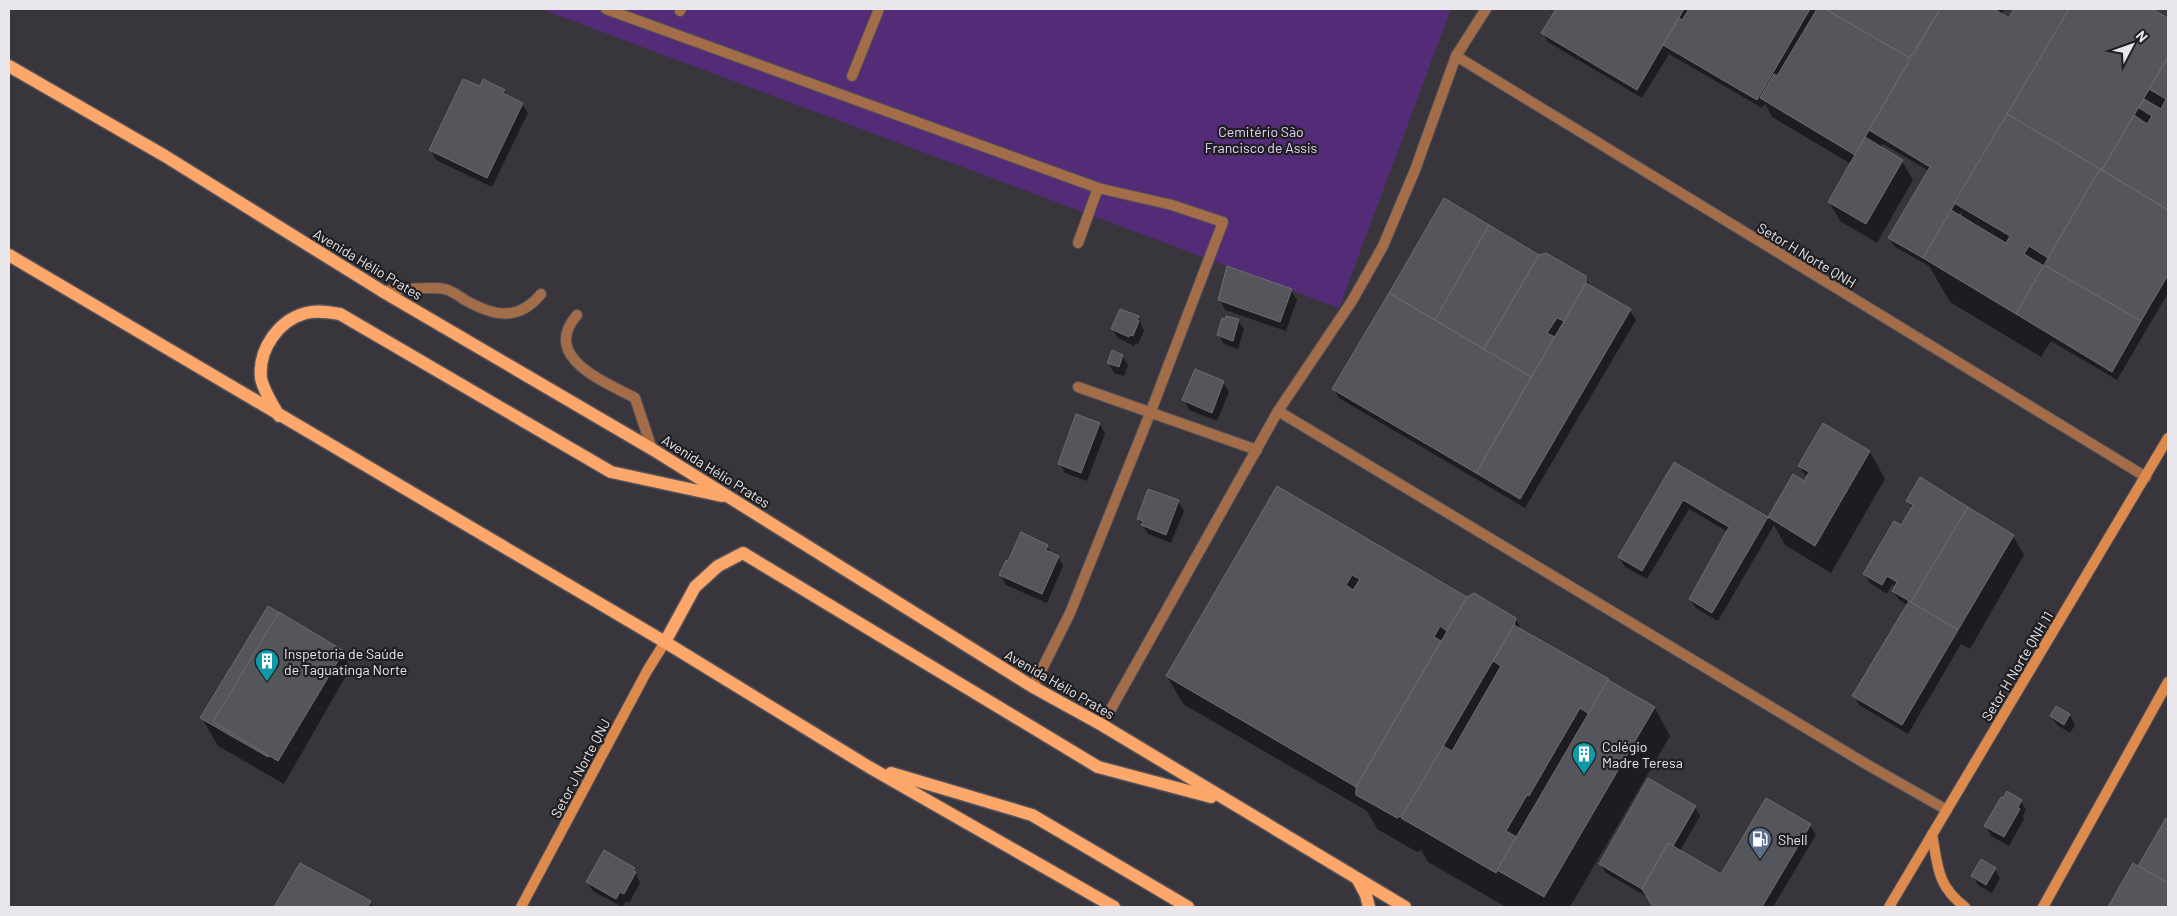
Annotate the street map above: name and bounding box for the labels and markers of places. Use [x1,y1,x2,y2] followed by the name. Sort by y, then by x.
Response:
[284,645,407,678] place label: Inspetoria de Saúde de Taguatinga Norte
[254,648,280,682] building icon: Inspetoria de Saúde de Taguatinga Norte
[1602,738,1683,771] place label: Colégio Madre Teresa
[1571,741,1597,775] building icon: Colégio Madre Teresa
[1747,826,1773,860] fuel station icon: Shell
[1778,831,1808,848] place label: Shell

